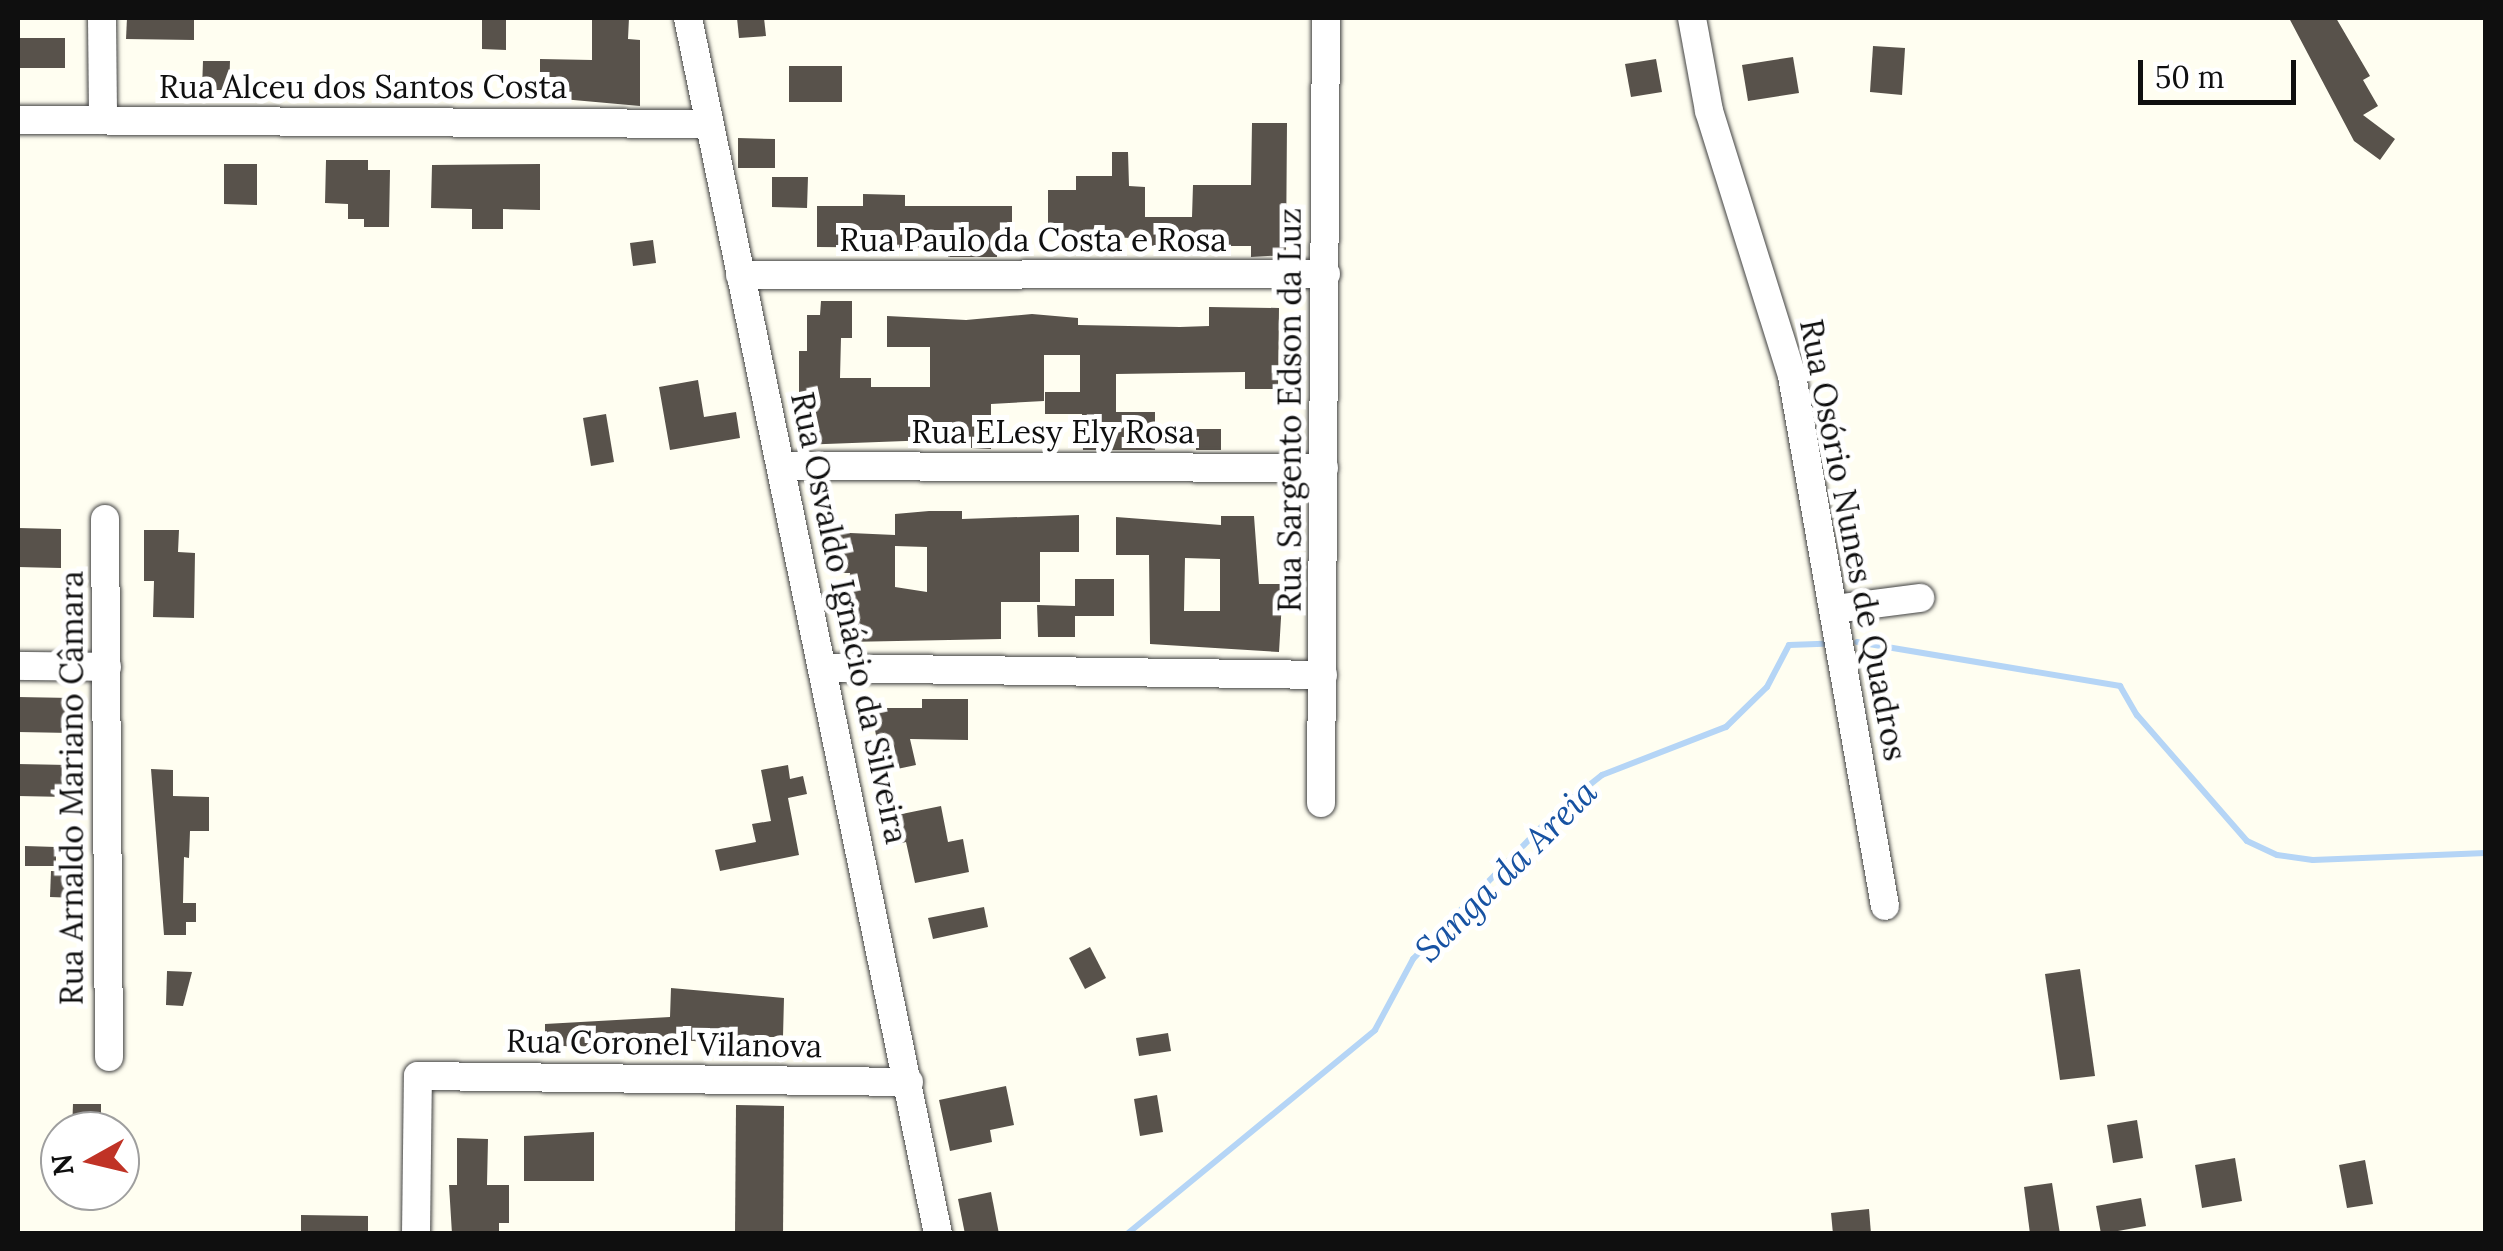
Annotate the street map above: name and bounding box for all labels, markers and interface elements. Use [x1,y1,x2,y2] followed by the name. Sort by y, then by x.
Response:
[2143,40,2300,102] scale bar
[2155,58,2225,96] text: 50 m
[159,68,567,106] street label: Rua Alceu dos Santos Costa
[1271,208,1309,612] street label: Rua Sargento Edson da Luz
[839,221,1227,259] street label: Rua Paulo da Costa e Rosa
[1791,316,1915,764] street label: Rua Osório Nunes de Quadros
[782,389,916,847] street label: Rua Osvaldo Ignácio da Silveira
[911,413,1195,451] street label: Rua ELesy Ely Rosa
[53,571,91,1005] street label: Rua Arnaldo Mariano Câmara
[1406,771,1606,971] water label: Sanga da Areia
[505,1022,823,1066] street label: Rua Coronel Vilanova
[40,1111,140,1211] north arrow
[43,1152,82,1178] text: N

